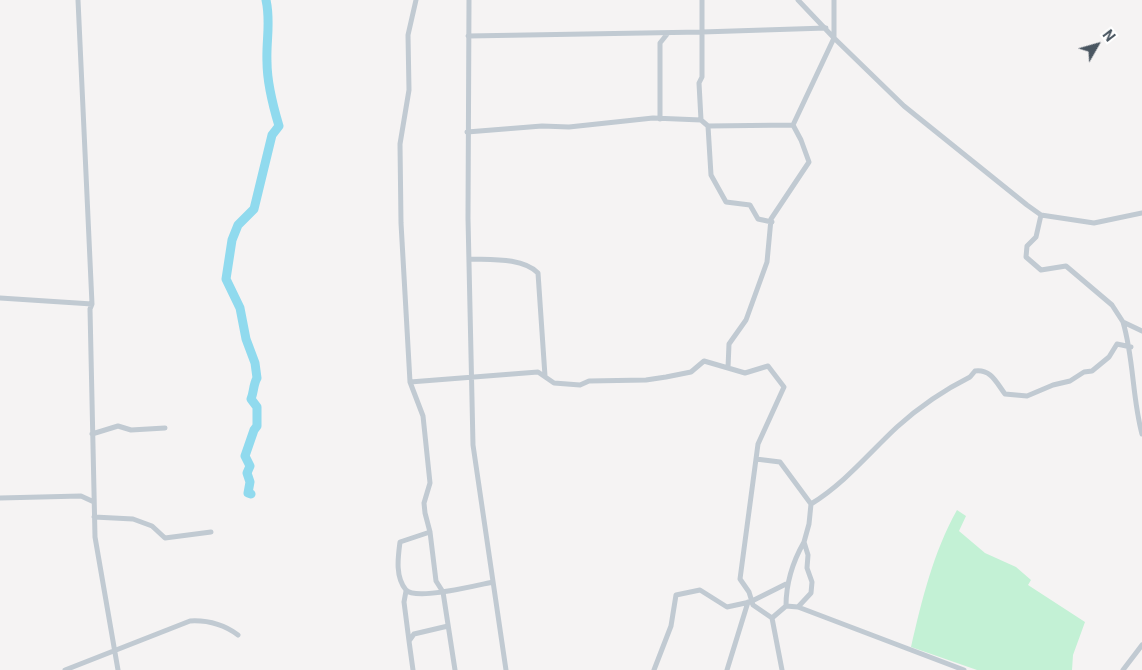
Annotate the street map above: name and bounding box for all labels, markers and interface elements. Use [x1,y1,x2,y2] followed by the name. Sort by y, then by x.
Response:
[1072,20,1122,70] north arrow
[1099,27,1118,45] text: N

